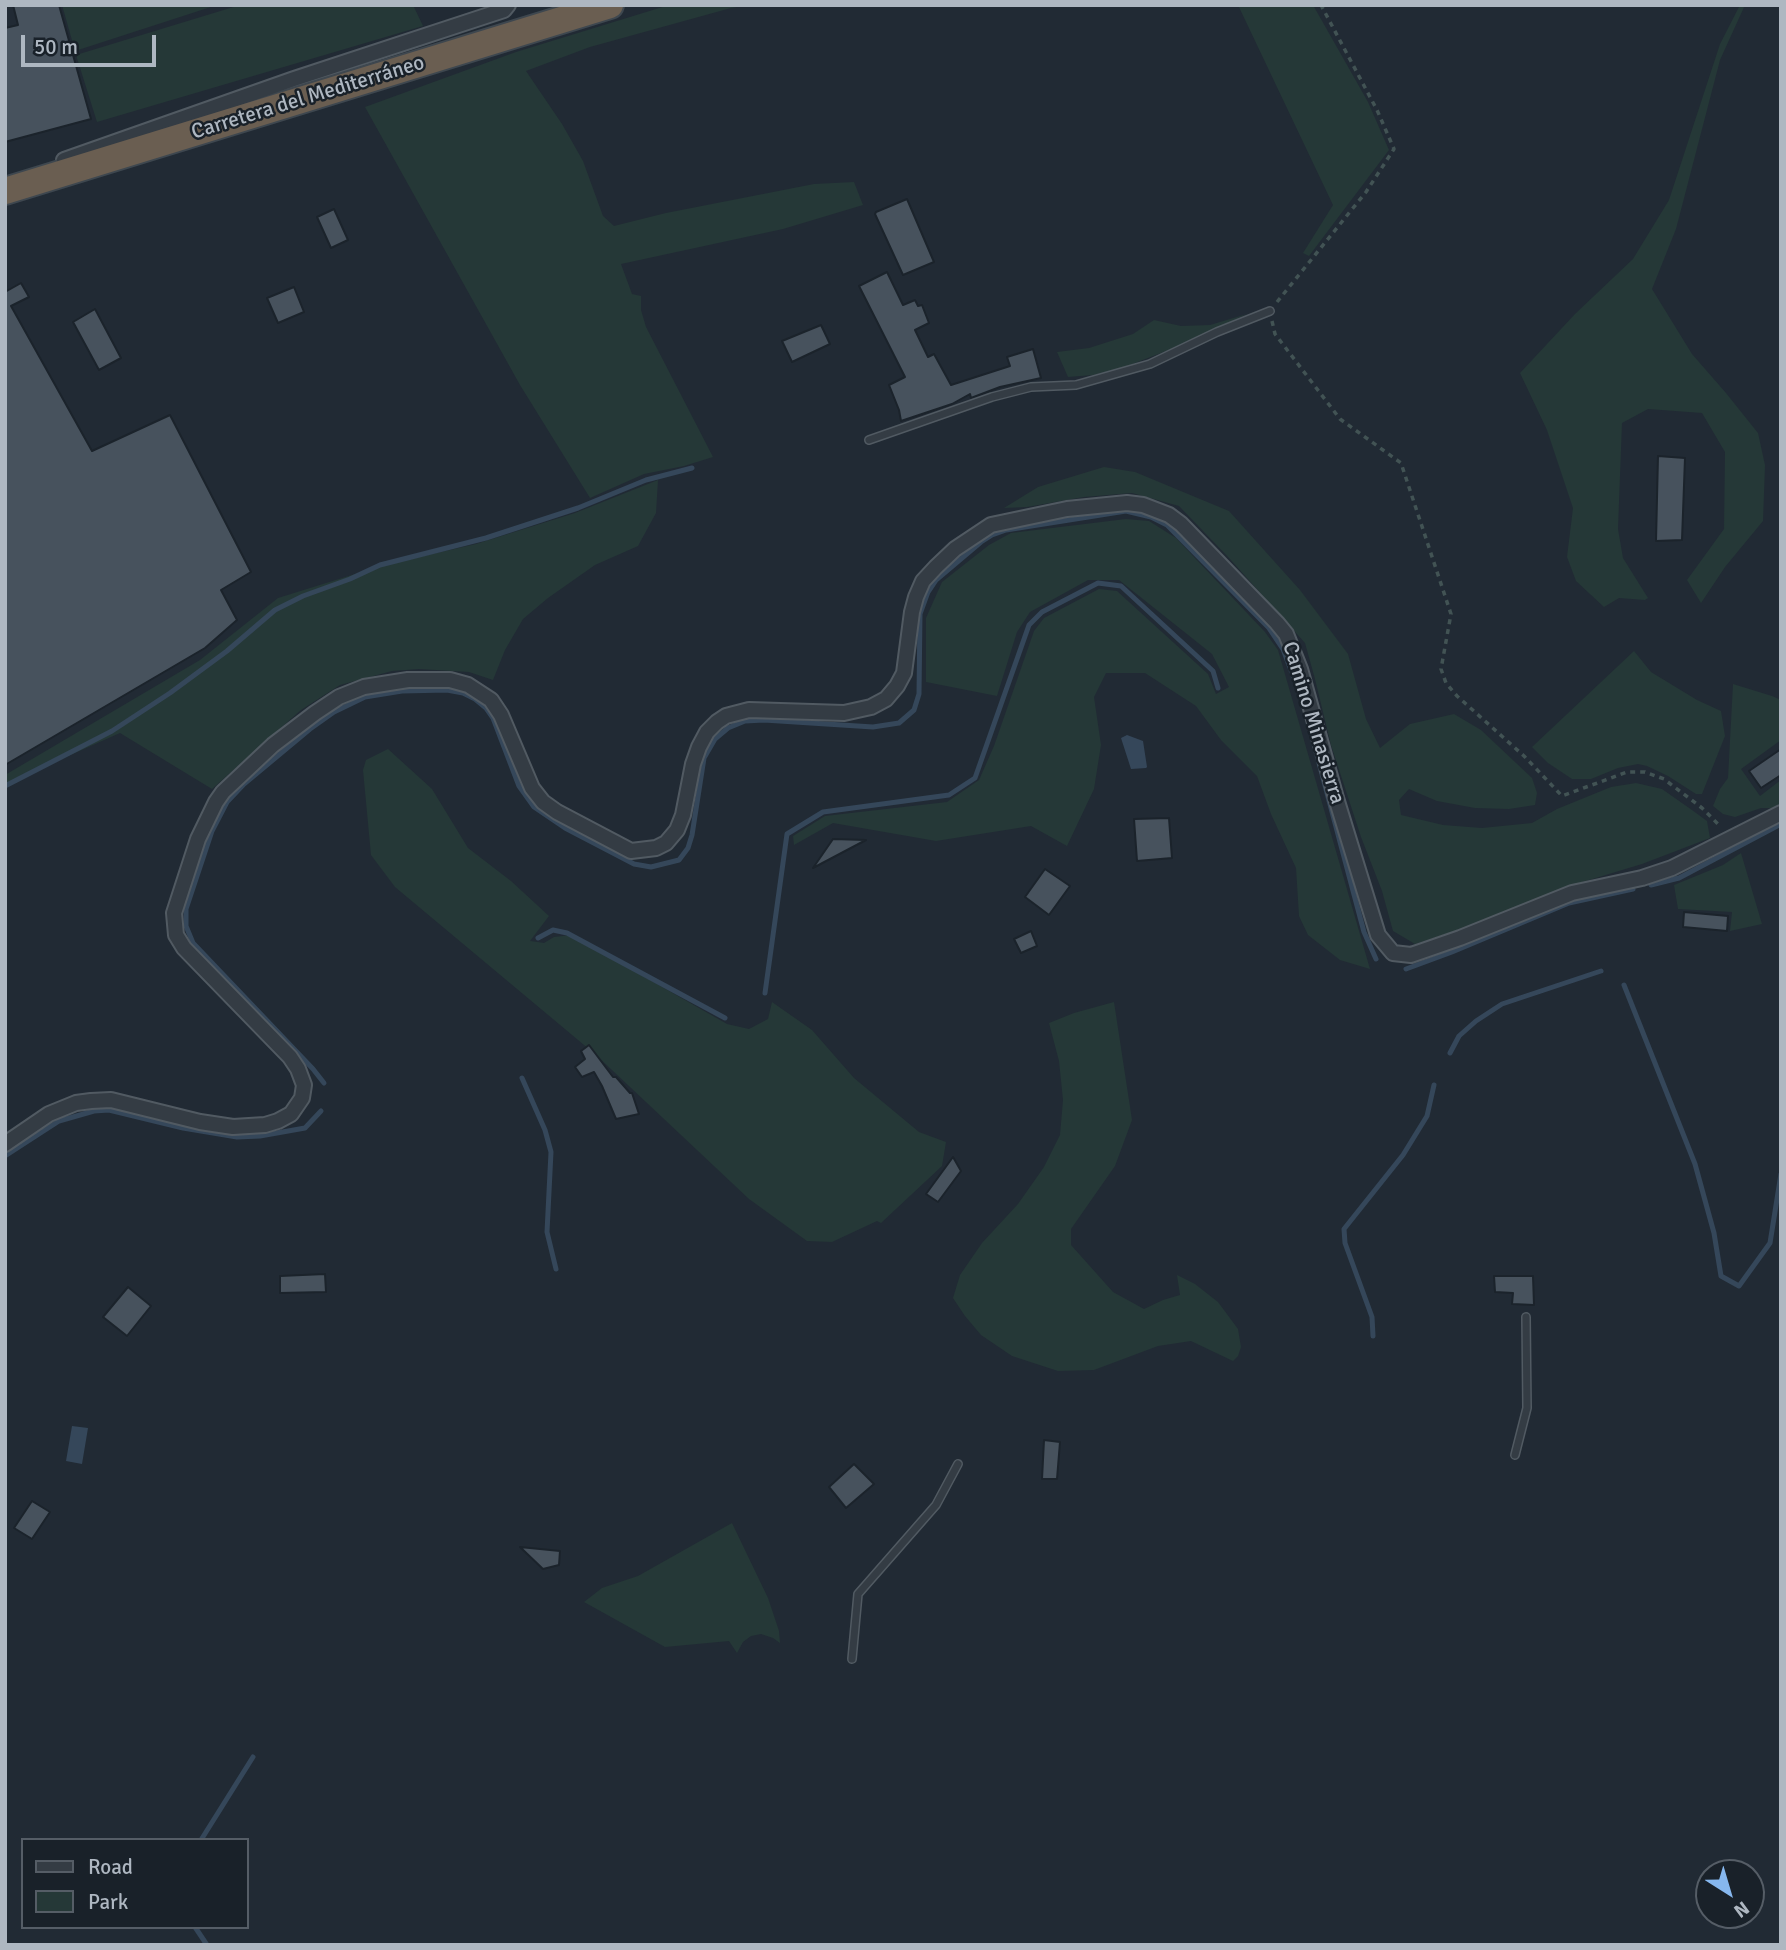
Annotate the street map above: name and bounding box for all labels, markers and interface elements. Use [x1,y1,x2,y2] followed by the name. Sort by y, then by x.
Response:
[24,21,159,65] scale bar
[34,34,78,60] text: 50 m
[188,51,428,145] street label: Carretera del Mediterráneo
[1276,639,1350,807] street label: Camino Minasierra
[21,1838,248,1929] legend
[88,1854,133,1880] text: Road
[1695,1859,1765,1929] north arrow
[88,1889,128,1915] text: Park
[1729,1896,1754,1923] text: N

